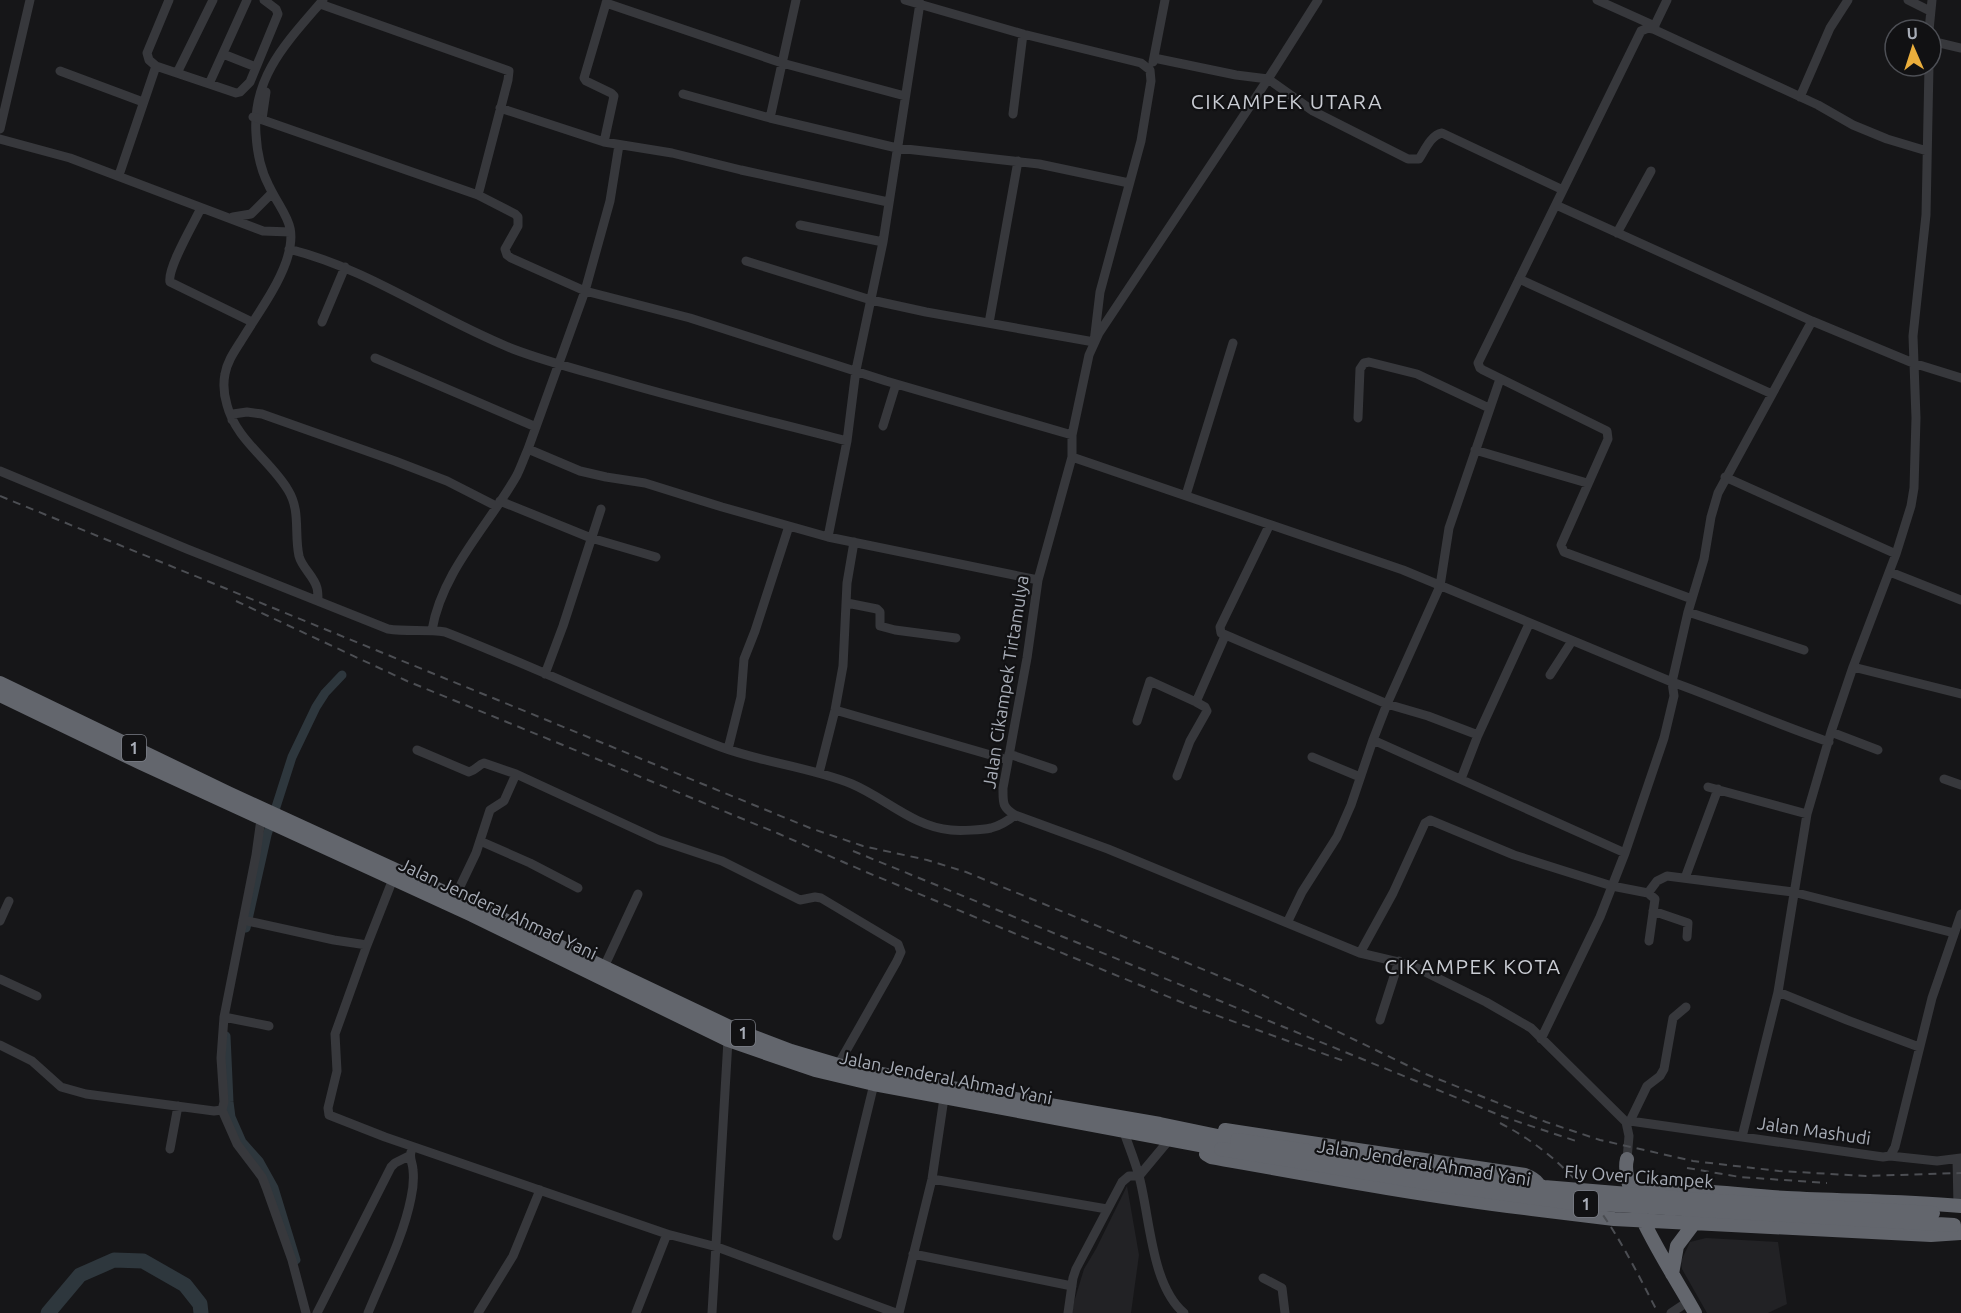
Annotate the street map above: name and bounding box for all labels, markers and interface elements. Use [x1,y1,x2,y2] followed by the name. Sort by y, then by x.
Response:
[1883,18,1943,78] north arrow
[1906,24,1918,42] text: U
[1191,89,1383,113] district label: CIKAMPEK UTARA
[978,574,1032,790] street label: Jalan Cikampek Tirtamulya
[122,735,146,761] road number: 1
[396,853,601,963] street label: Jalan Jenderal Ahmad Yani
[1384,954,1562,978] district label: CIKAMPEK KOTA
[731,1020,755,1046] road number: 1
[838,1047,1054,1107] street label: Jalan Jenderal Ahmad Yani
[1756,1112,1872,1148] street label: Jalan Mashudi
[1316,1135,1532,1189] street label: Jalan Jenderal Ahmad Yani
[1564,1161,1714,1191] street label: Fly Over Cikampek
[1574,1191,1598,1217] road number: 1

